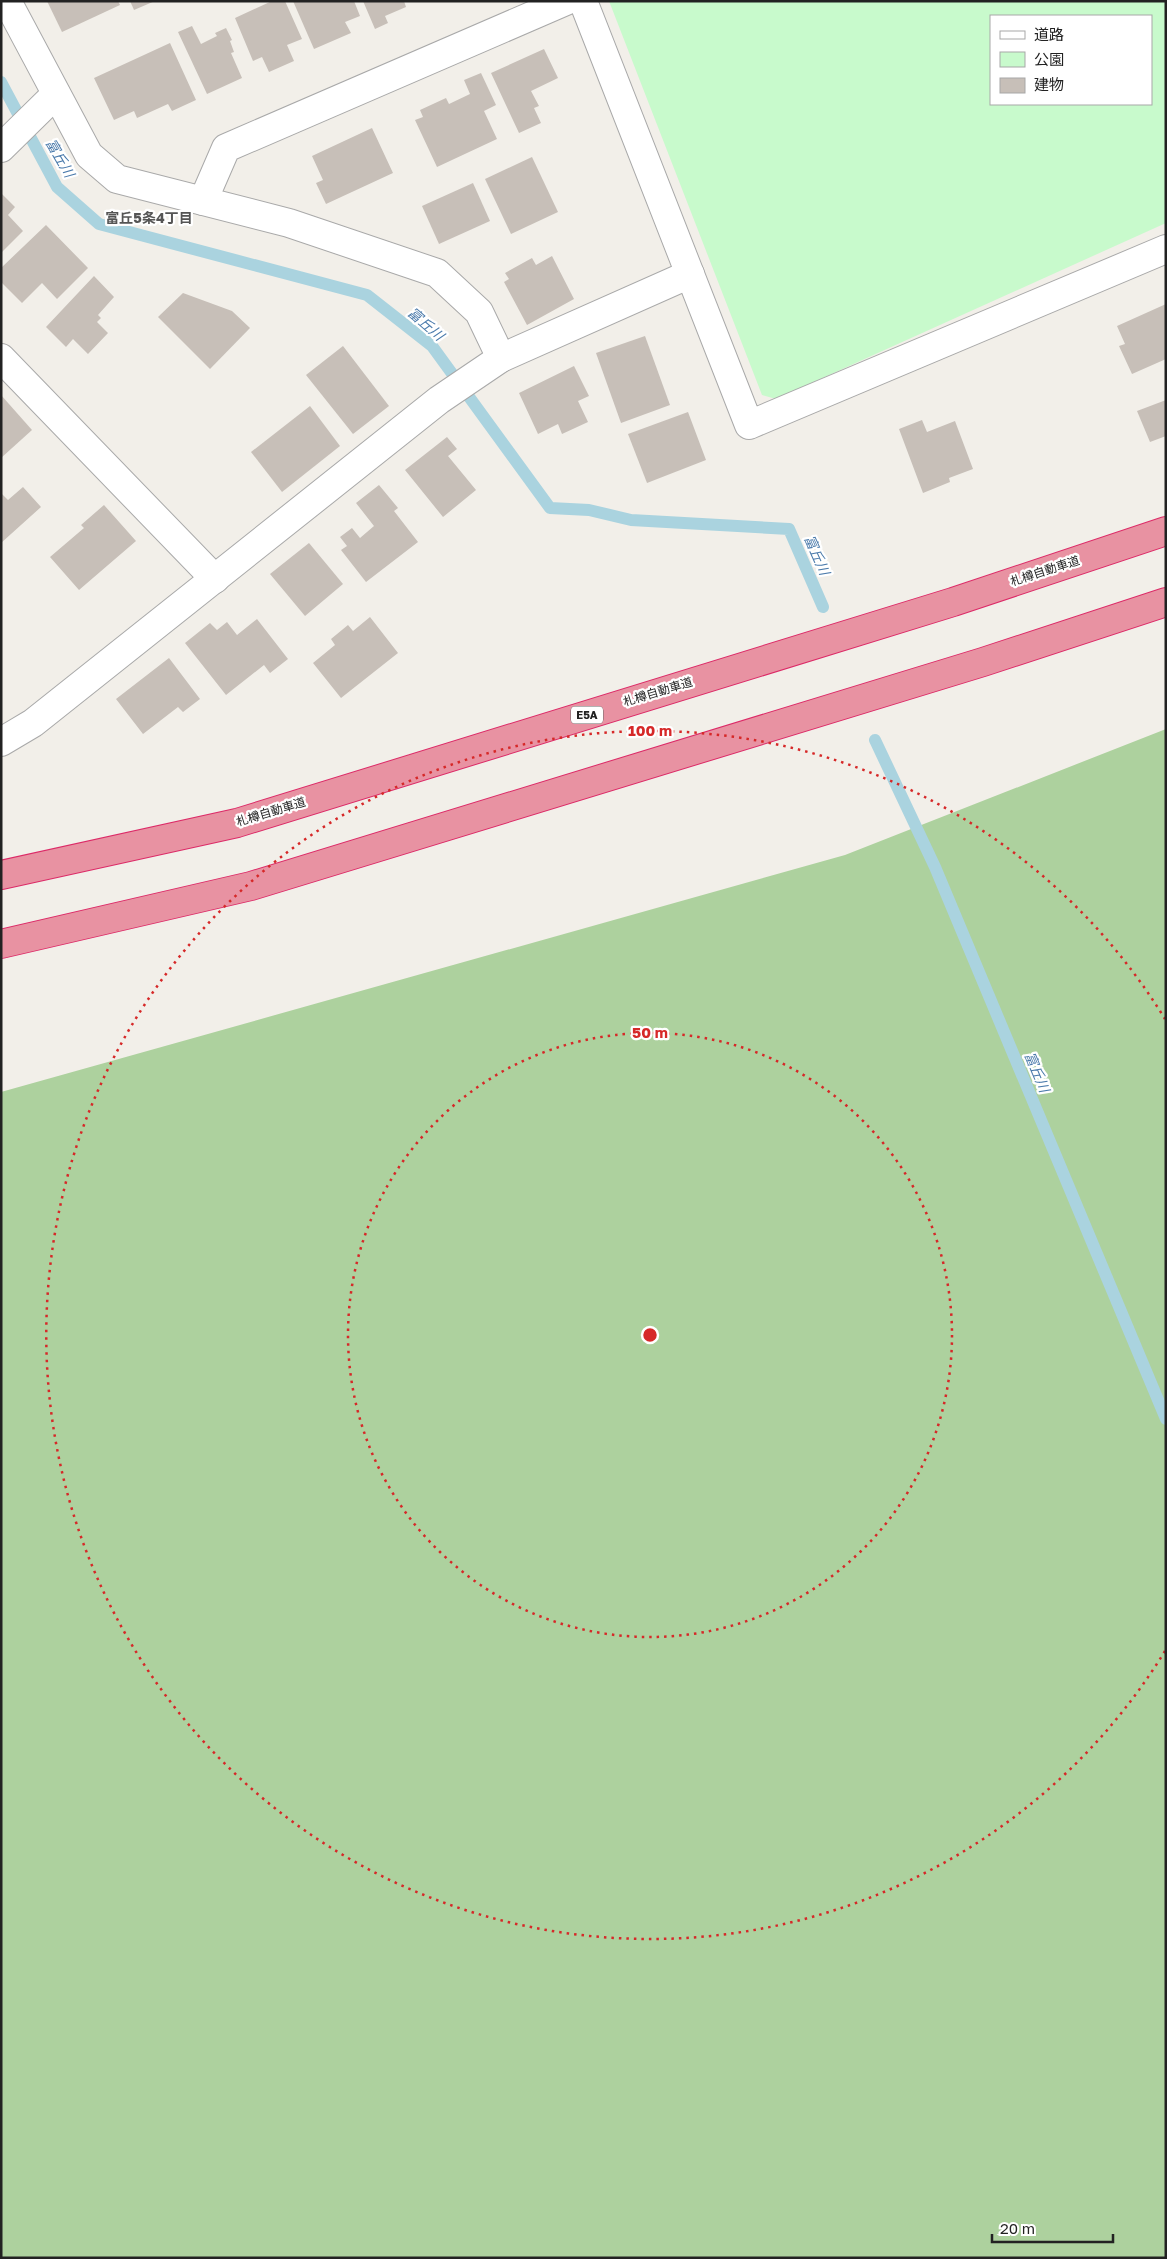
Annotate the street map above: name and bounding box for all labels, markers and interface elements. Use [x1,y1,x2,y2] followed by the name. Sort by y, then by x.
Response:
[990,15,1152,105] legend
[1034,25,1064,43] text: 道路
[1034,50,1064,68] text: 公園
[1034,75,1064,93] text: 建物
[43,135,79,182] water label: 富丘川
[105,209,193,226] district label: 富丘5条4丁目
[405,303,449,345] water label: 富丘川
[801,532,835,579] water label: 富丘川
[1008,552,1081,589] street label: 札樽自動車道
[621,674,694,709] street label: 札樽自動車道
[571,706,603,724] road number: E5A
[628,721,672,739] text: 100 m
[234,794,307,829] street label: 札樽自動車道
[632,1023,668,1041] text: 50 m
[1021,1049,1054,1096] water label: 富丘川
[641,1326,659,1344] centre of rings
[992,2212,1113,2244] scale bar
[1000,2219,1035,2237] text: 20 m

